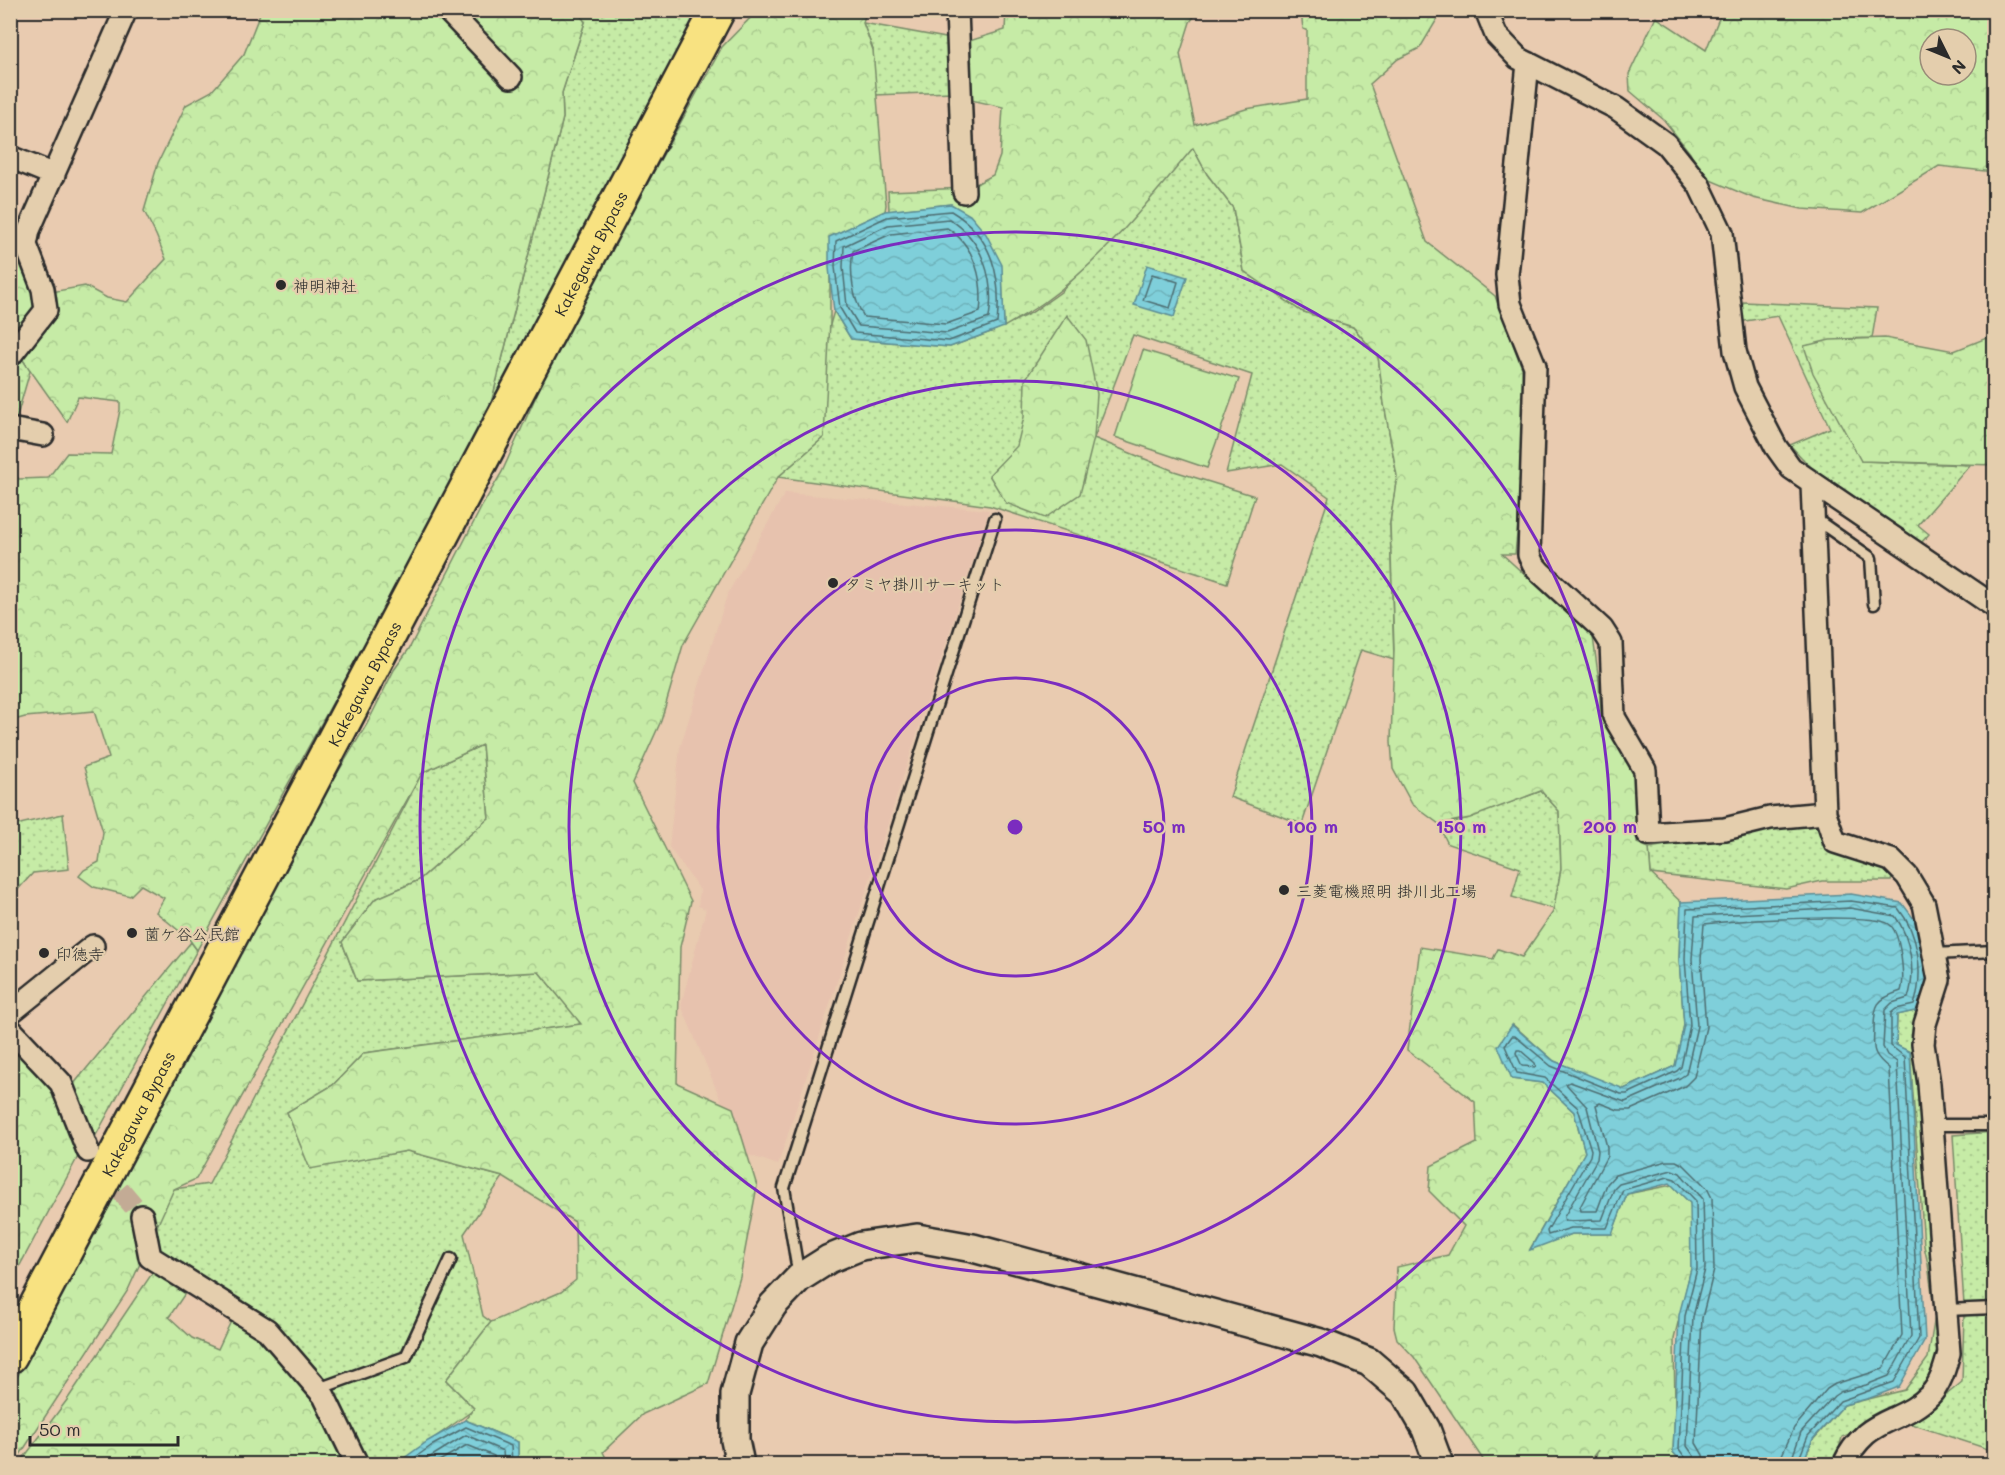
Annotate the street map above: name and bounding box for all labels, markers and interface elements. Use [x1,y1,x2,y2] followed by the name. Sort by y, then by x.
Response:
[1918,27,1978,87] north arrow
[1948,56,1971,79] text: N
[549,187,632,319] street label: Kakegawa Bypass
[293,275,357,296] place label: 神明神社
[274,278,288,292] marker: 神明神社
[845,573,1005,594] place label: タミヤ掛川サーキット
[826,576,840,590] marker: タミヤ掛川サーキット
[322,617,405,750] street label: Kakegawa Bypass
[1143,814,1185,838] text: 50 m
[1286,814,1338,838] text: 100 m
[1436,814,1486,838] text: 150 m
[1583,814,1637,838] text: 200 m
[1005,817,1025,837] centre of rings
[1296,880,1477,901] place label: 三菱電機照明 掛川北工場
[1277,883,1291,897] marker: 三菱電機照明 掛川北工場
[144,923,240,944] place label: 薗ケ谷公民館
[125,926,139,940] marker: 薗ケ谷公民館
[56,943,104,964] place label: 印徳寺
[37,946,51,960] marker: 印徳寺
[96,1047,179,1180] street label: Kakegawa Bypass
[30,1409,178,1447] scale bar
[39,1417,81,1441] text: 50 m

